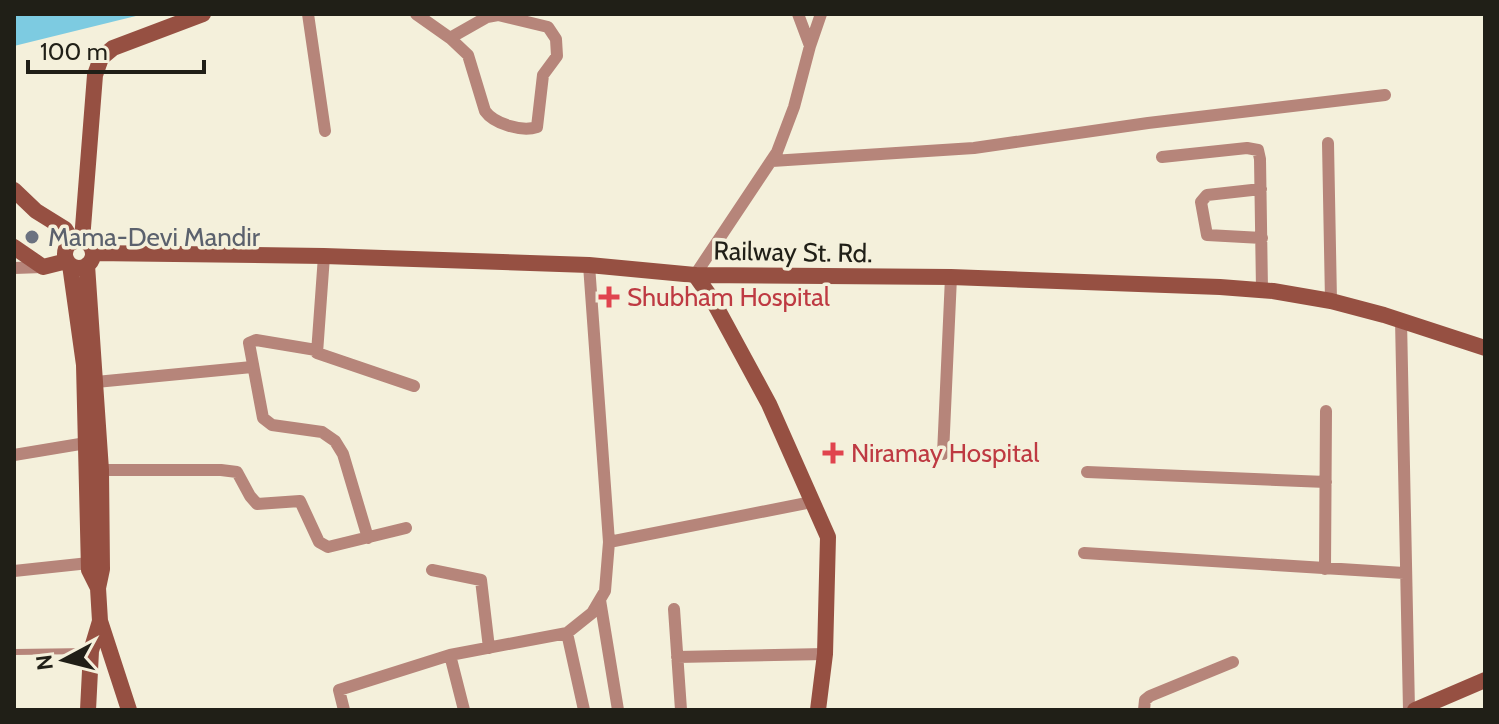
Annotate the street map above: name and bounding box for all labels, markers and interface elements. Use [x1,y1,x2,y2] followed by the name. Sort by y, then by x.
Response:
[28,24,204,74] scale bar
[40,37,108,66] text: 100 m
[48,221,261,253] place label: Mama-Devi Mandir
[23,228,41,246] marker: Mama-Devi Mandir
[713,235,873,269] street label: Railway St. Rd.
[627,281,830,313] place label: Shubham Hospital
[598,286,620,308] marker: Shubham Hospital
[851,437,1039,469] place label: Niramay Hospital
[822,442,844,464] marker: Niramay Hospital
[24,620,104,700] north arrow
[30,653,59,672] text: N

